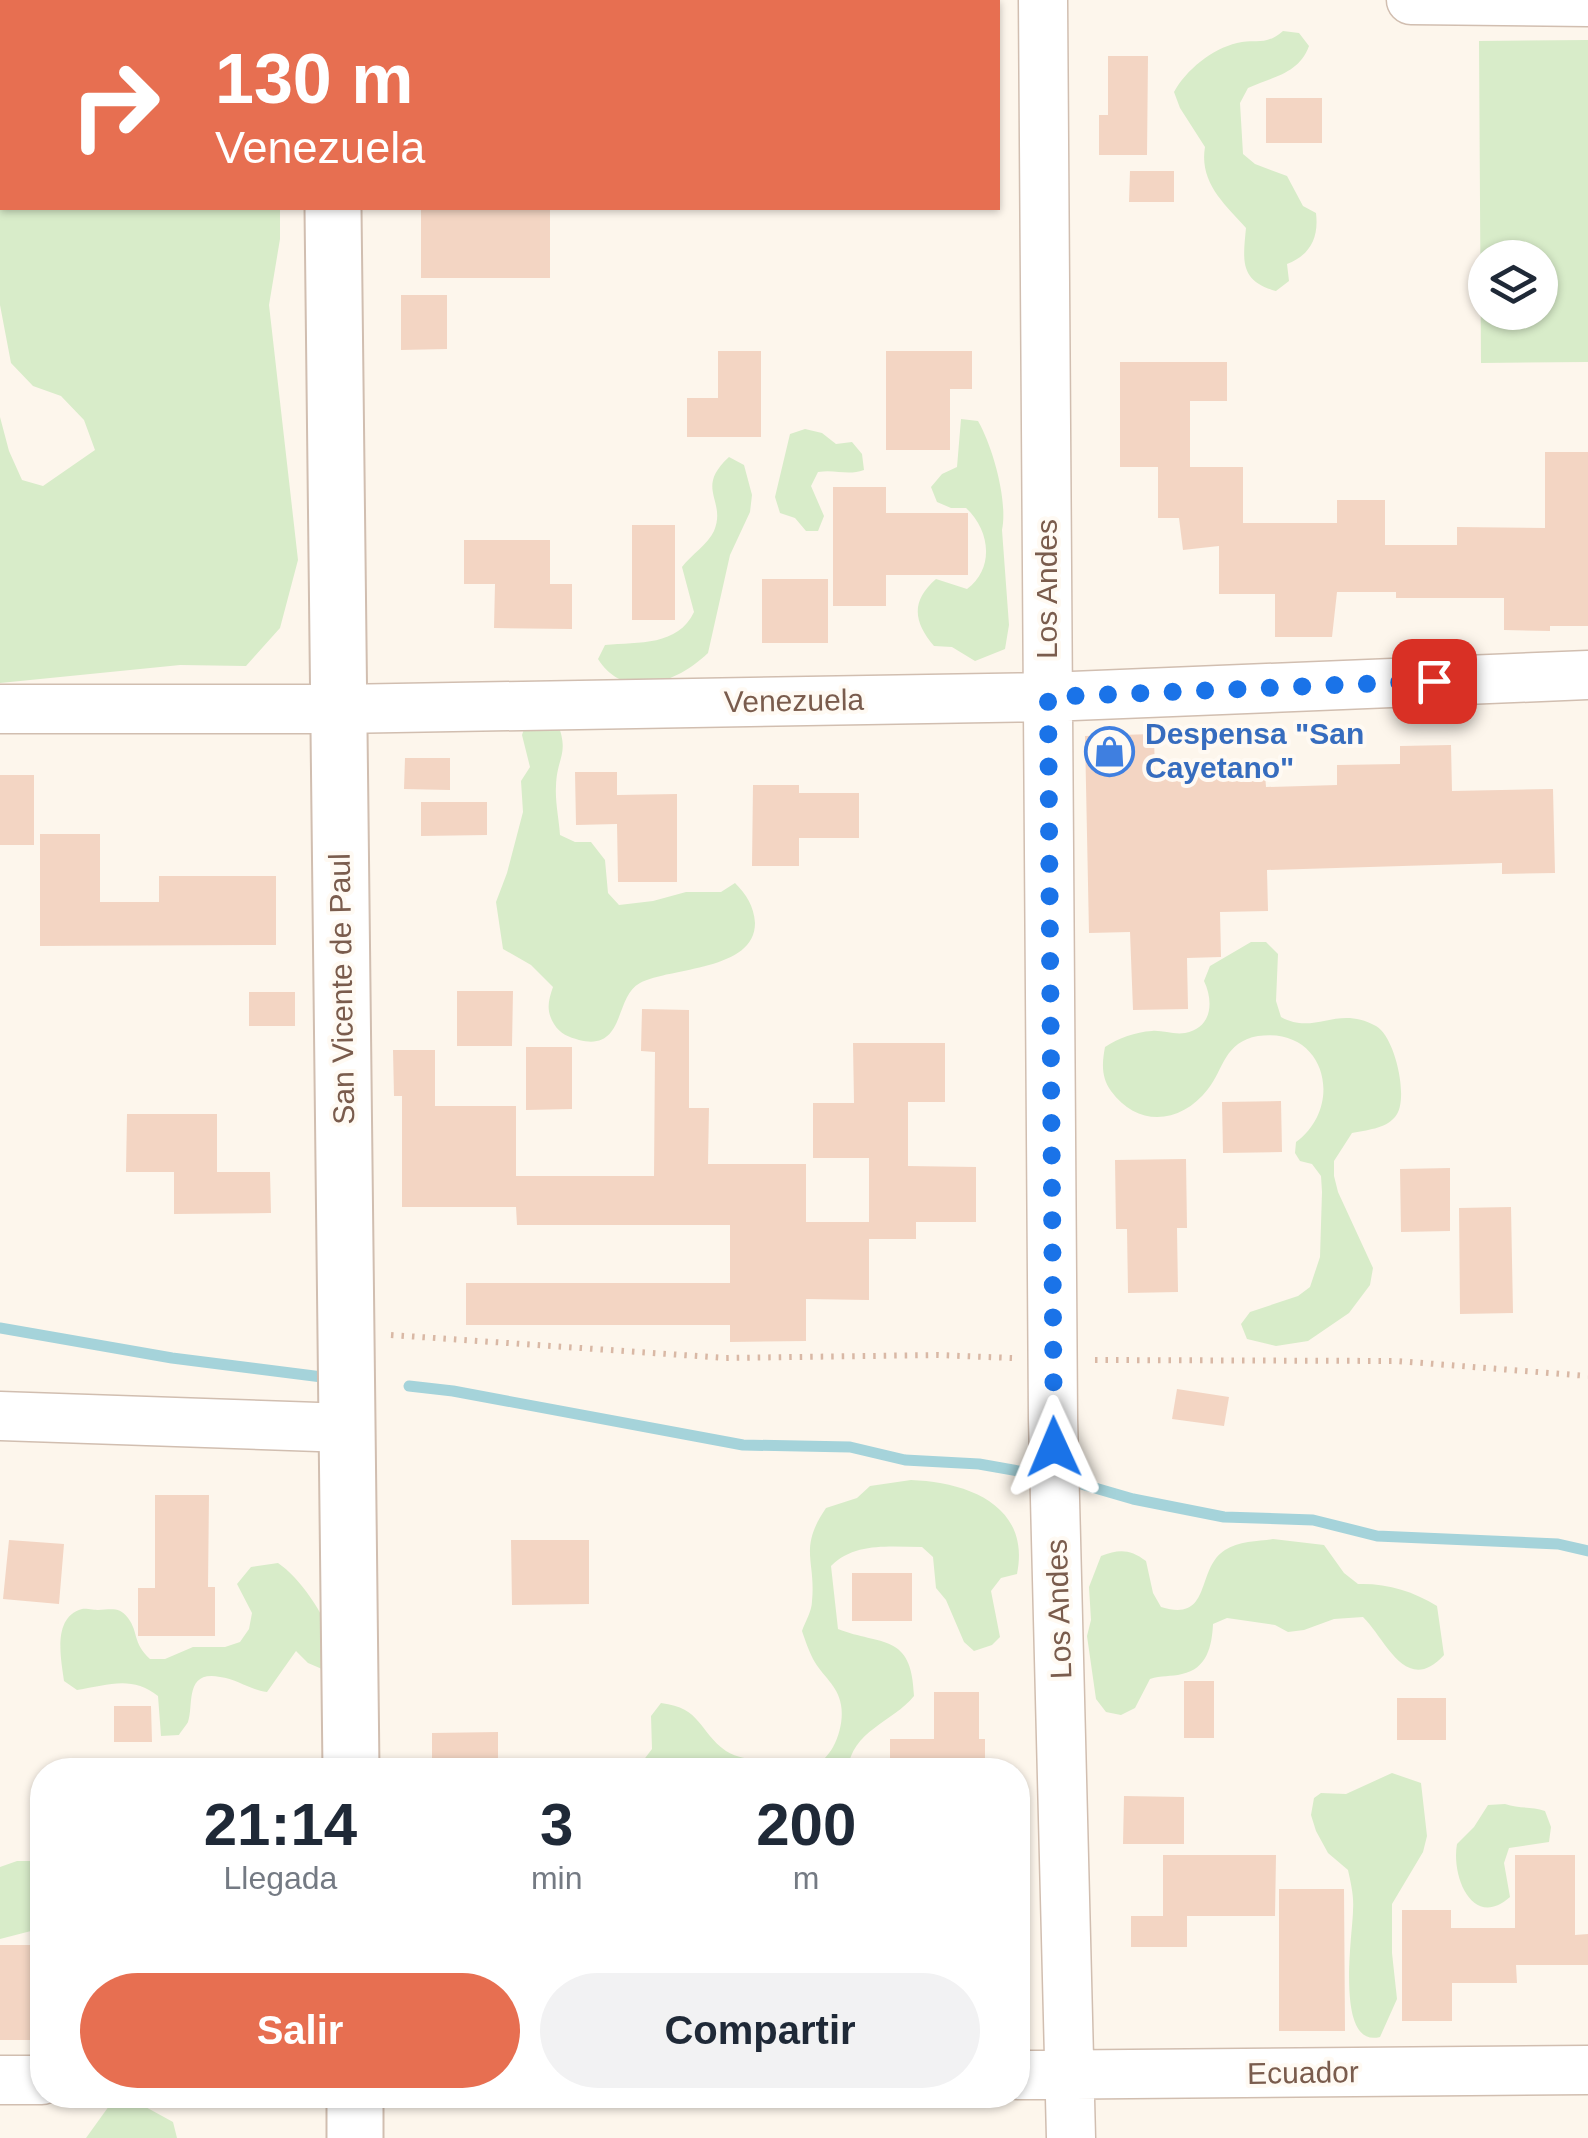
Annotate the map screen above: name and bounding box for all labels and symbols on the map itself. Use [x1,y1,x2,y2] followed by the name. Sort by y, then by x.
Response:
[1030,519,1063,659] street label: Los Andes
[1392,639,1477,724] pin
[724,683,865,718] street label: Venezuela
[1145,717,1364,784] place label: Despensa "San Cayetano"
[1084,725,1136,777] shop icon: Despensa "San Cayetano"
[323,853,360,1125] street label: San Vicente de Paul
[1002,1395,1106,1499] position arrow
[1040,1538,1077,1680] street label: Los Andes
[1247,2055,1359,2090] street label: Ecuador

